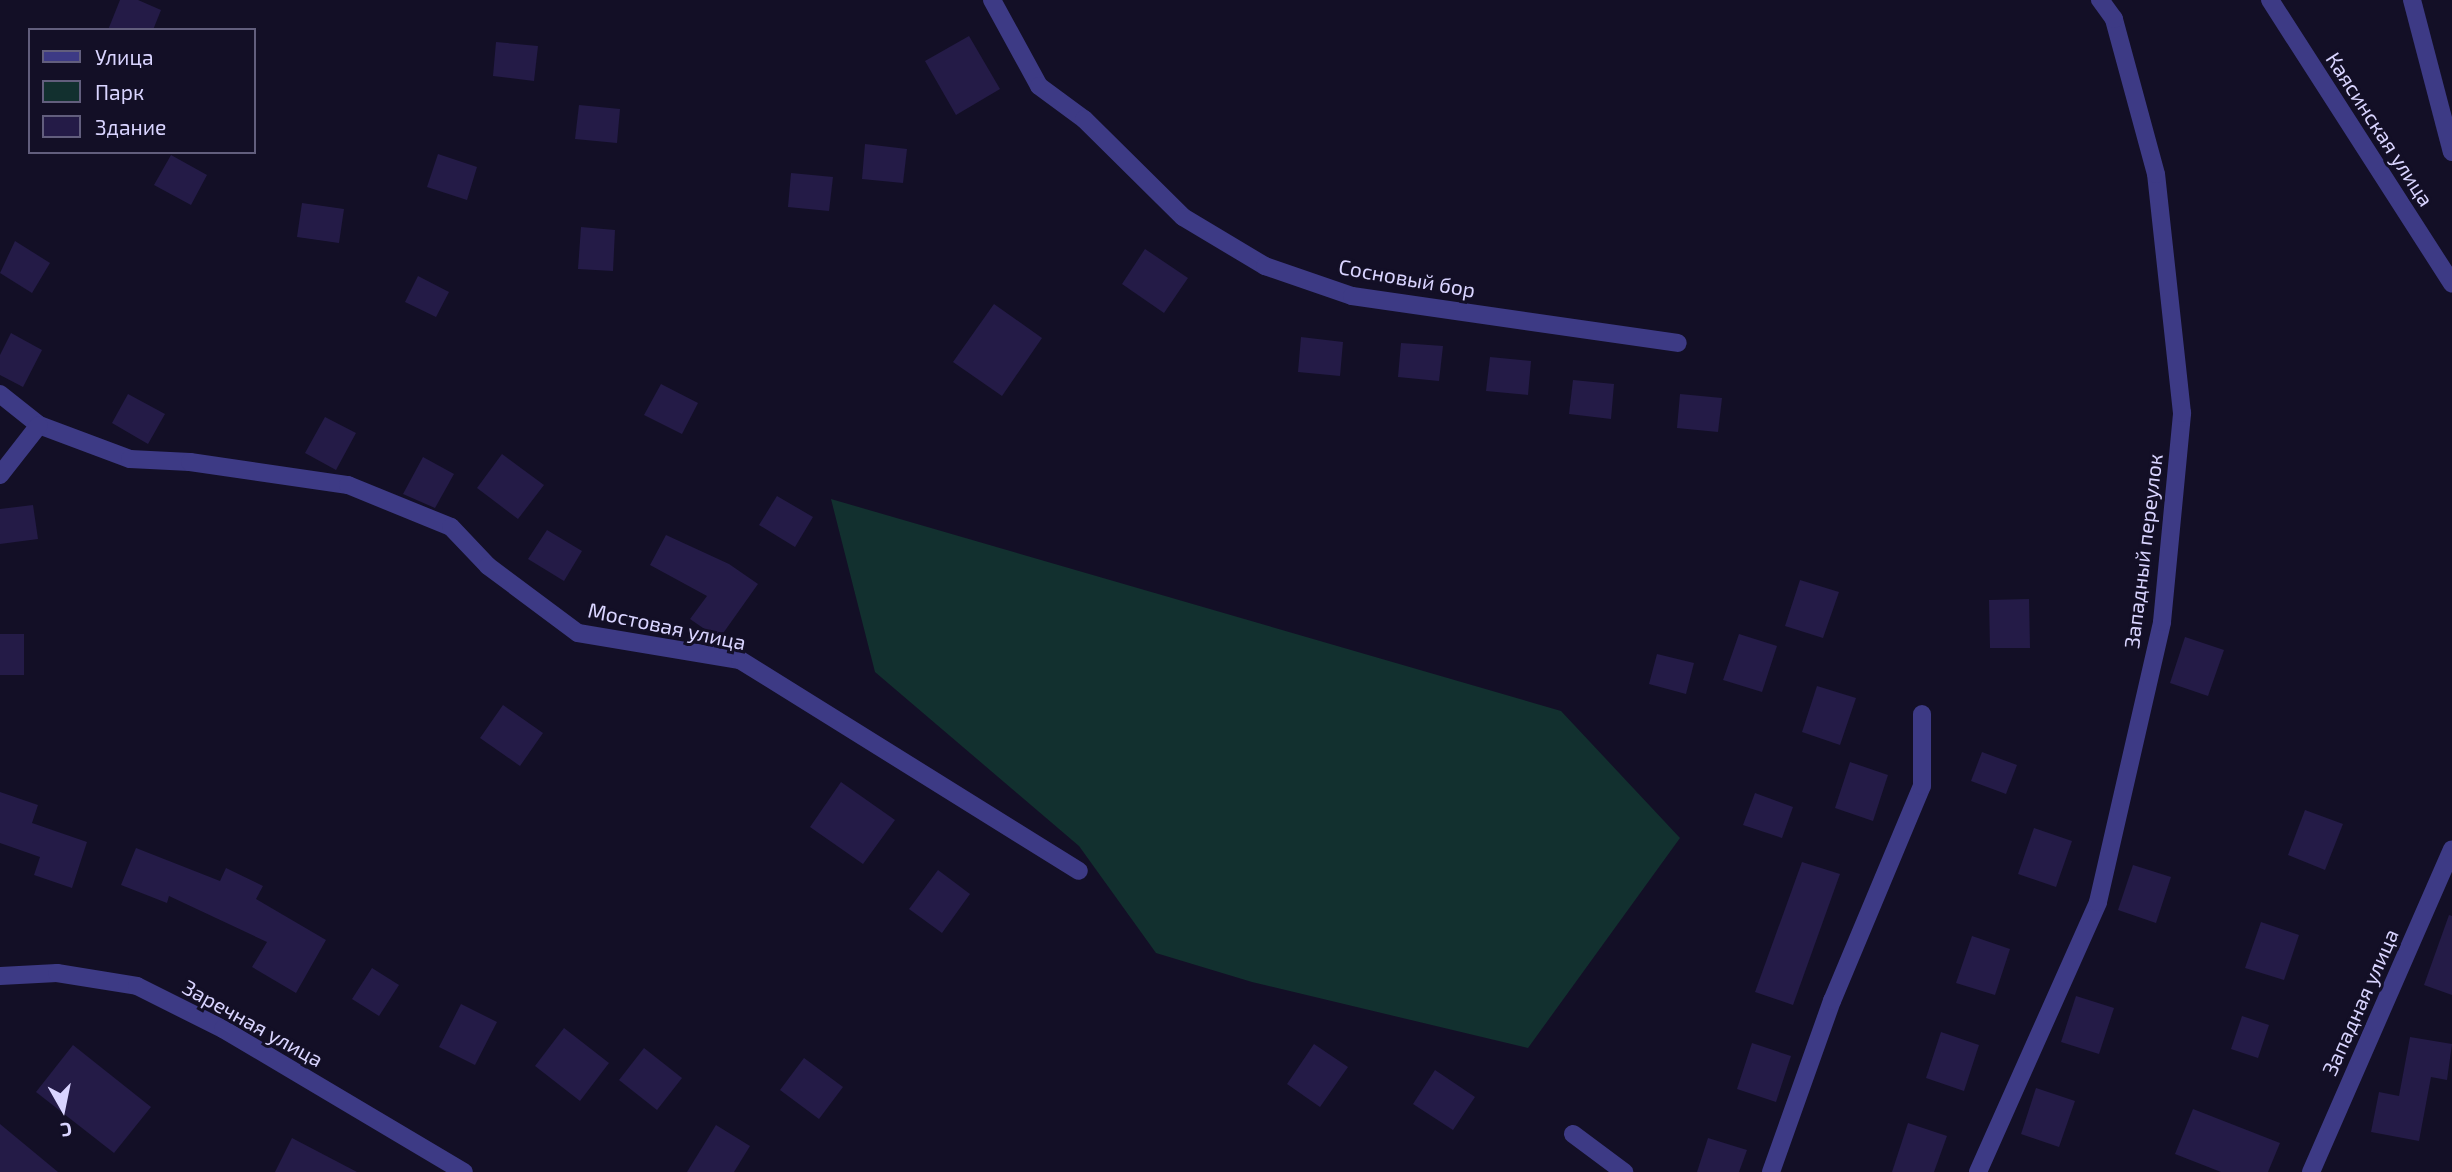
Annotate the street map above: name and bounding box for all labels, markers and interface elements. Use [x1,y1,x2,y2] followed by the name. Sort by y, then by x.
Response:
[28,28,256,154] legend
[95,44,154,69] text: Улица
[2321,47,2439,211] street label: Каясинская улица
[95,79,144,104] text: Парк
[95,114,166,139] text: Здание
[1337,254,1477,302] street label: Сосновый бор
[2119,452,2167,650] street label: Западный переулок
[586,597,748,655] street label: Мостовая улица
[2316,925,2404,1079] street label: Западная улица
[178,974,328,1072] street label: Заречная улица
[28,1074,98,1144] north arrow
[59,1118,74,1142] text: С

